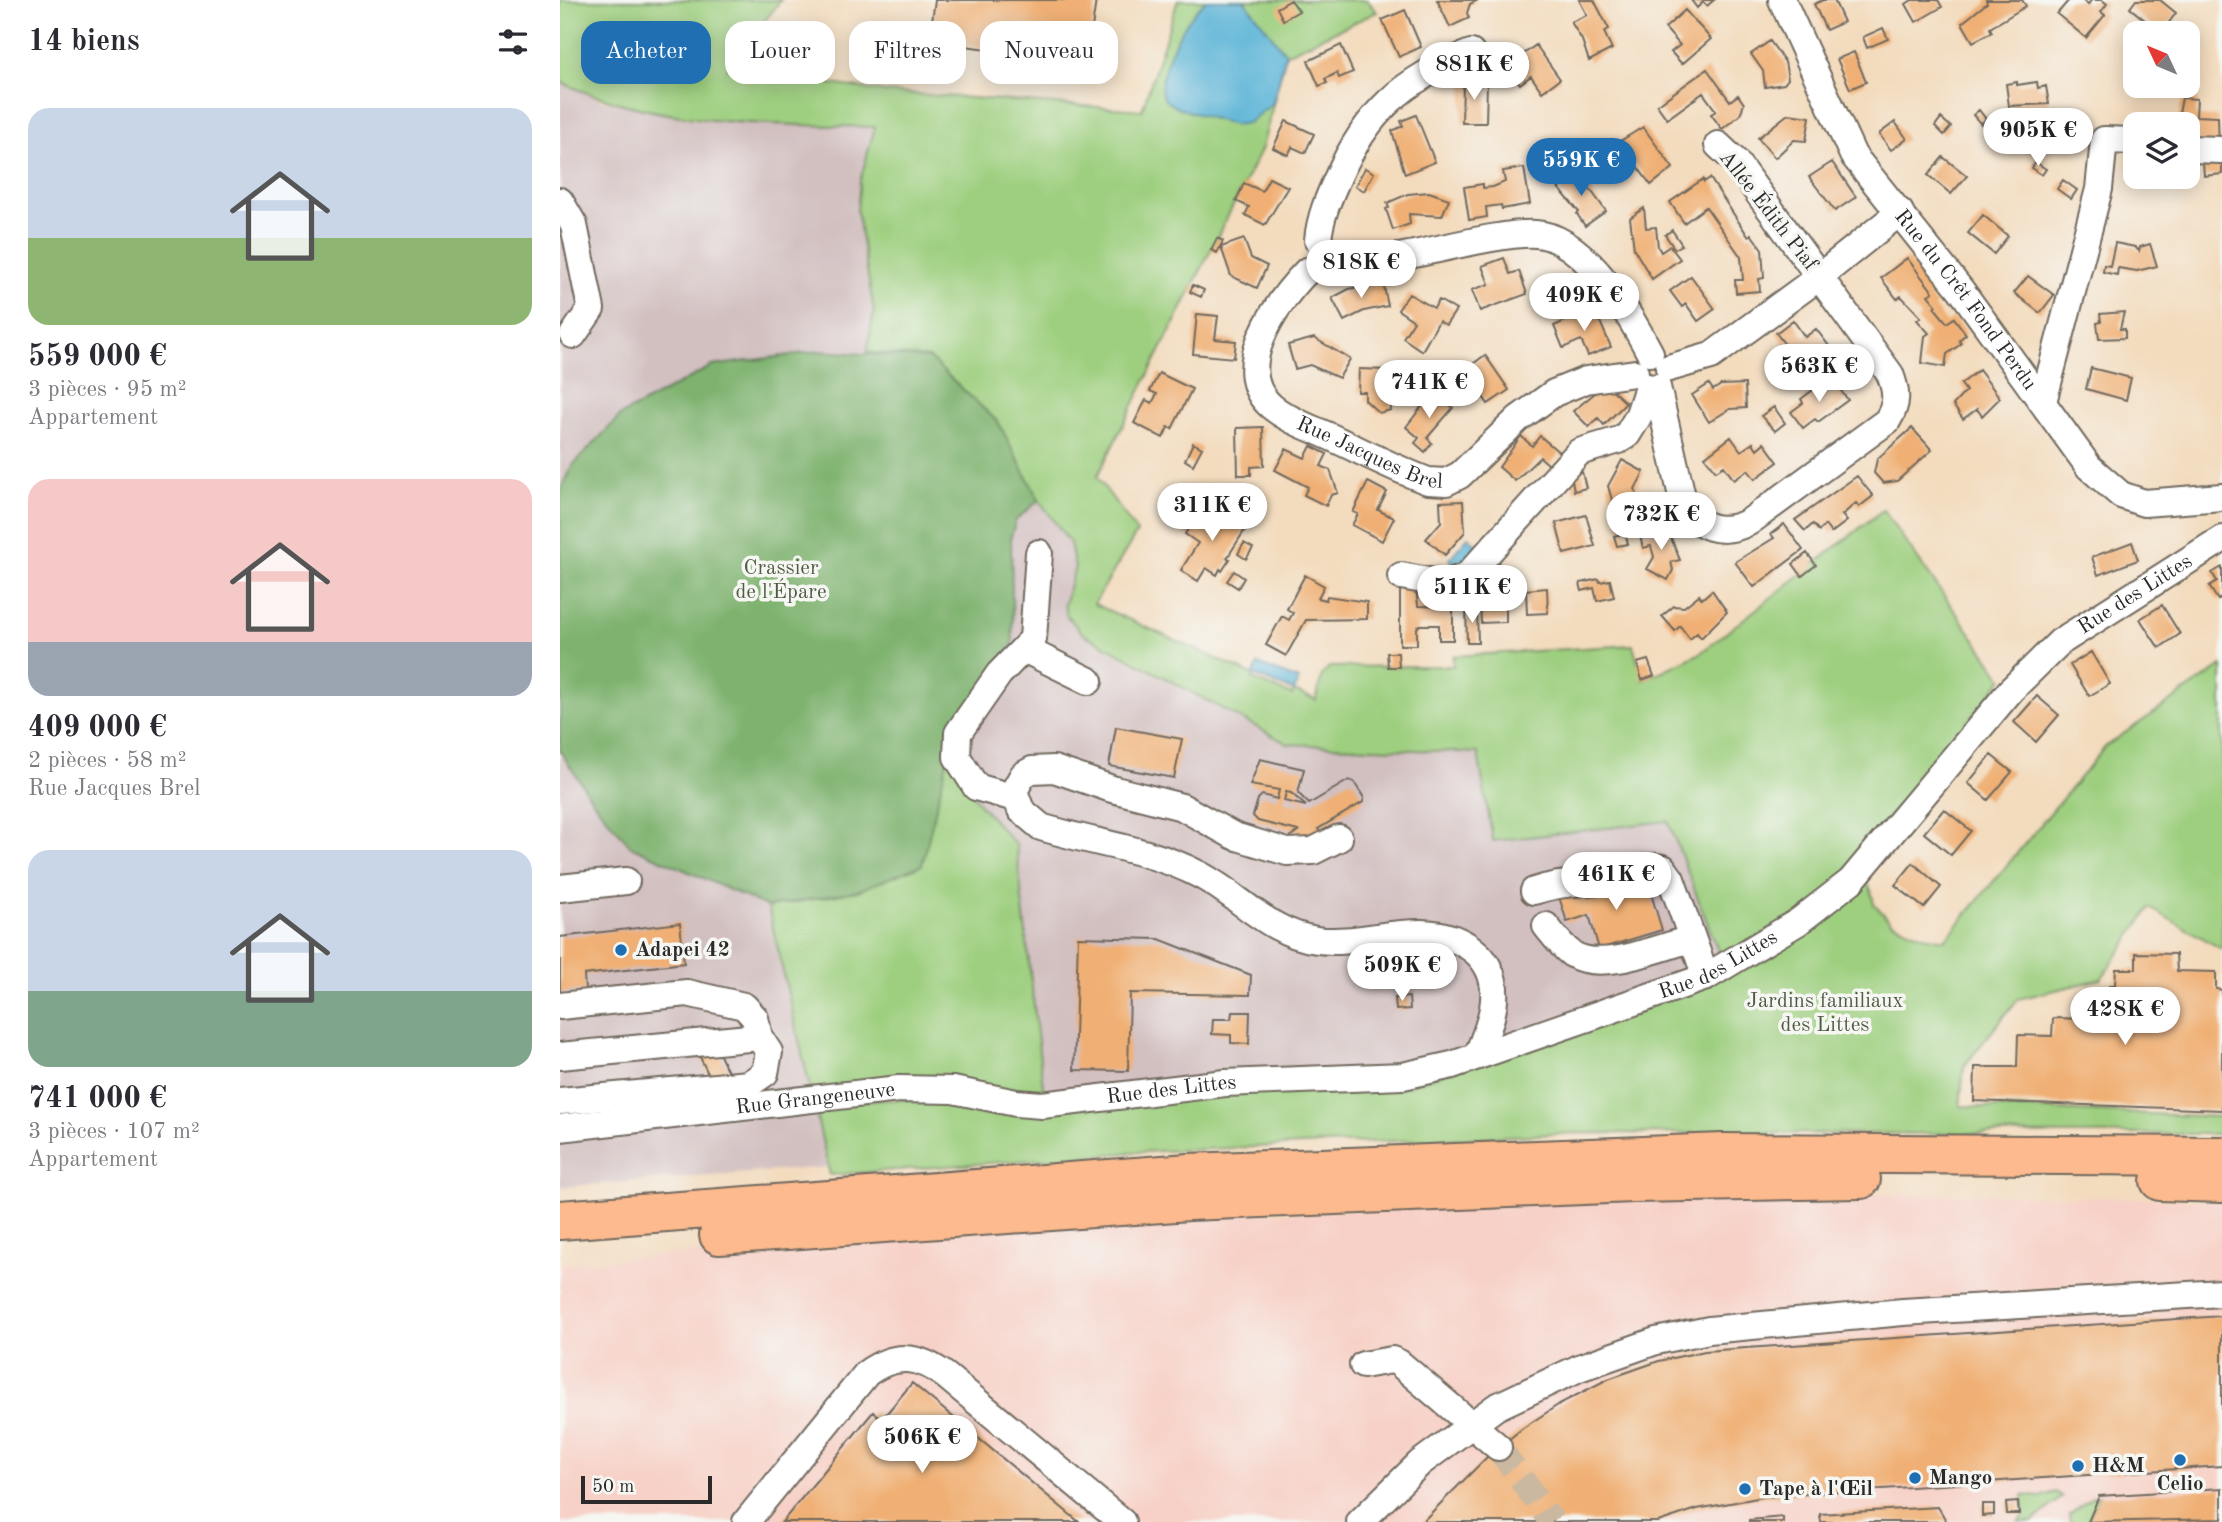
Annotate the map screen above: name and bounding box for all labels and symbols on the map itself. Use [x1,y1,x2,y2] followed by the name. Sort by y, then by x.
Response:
[2123,21,2200,98] north arrow
[1417,42,1531,102] pin: 881K €
[1981,108,2095,168] pin: 905K €
[1524,138,1638,198] pin: 559K €
[1715,145,1825,276] street label: Allée Édith Piaf
[1891,206,2040,394] street label: Rue du Crêt Fond Perdu
[1304,240,1418,300] pin: 818K €
[1527,274,1641,333] pin: 409K €
[1762,344,1876,404] pin: 563K €
[1372,360,1486,420] pin: 741K €
[1294,413,1444,492] street label: Rue Jacques Brel
[1155,484,1269,543] pin: 311K €
[1604,492,1718,552] pin: 732K €
[2074,550,2196,638] street label: Rue des Littes
[735,558,827,603] park label: Crassier de l'Épare
[1415,566,1529,625] pin: 511K €
[1559,852,1673,912] pin: 461K €
[1656,926,1781,1003] street label: Rue des Littes
[635,940,730,961] place label: Adapei 42
[613,942,629,958] marker: Adapei 42
[1345,944,1459,1003] pin: 509K €
[2068,988,2182,1047] pin: 428K €
[1747,991,1903,1036] park label: Jardins familiaux des Littes
[1105,1072,1237,1108] street label: Rue des Littes
[734,1079,896,1118] street label: Rue Grangeneuve
[865,1416,979,1475] pin: 506K €
[2172,1452,2188,1468] marker: Celio
[2092,1456,2145,1477] place label: H&M
[2070,1458,2086,1474] marker: H&M
[1929,1468,1992,1489] place label: Mango
[1907,1470,1923,1486] marker: Mango
[581,1473,712,1505] scale bar
[2156,1474,2204,1495] place label: Celio
[1759,1479,1873,1500] place label: Tape à l'Œil
[1737,1481,1753,1497] marker: Tape à l'Œil

